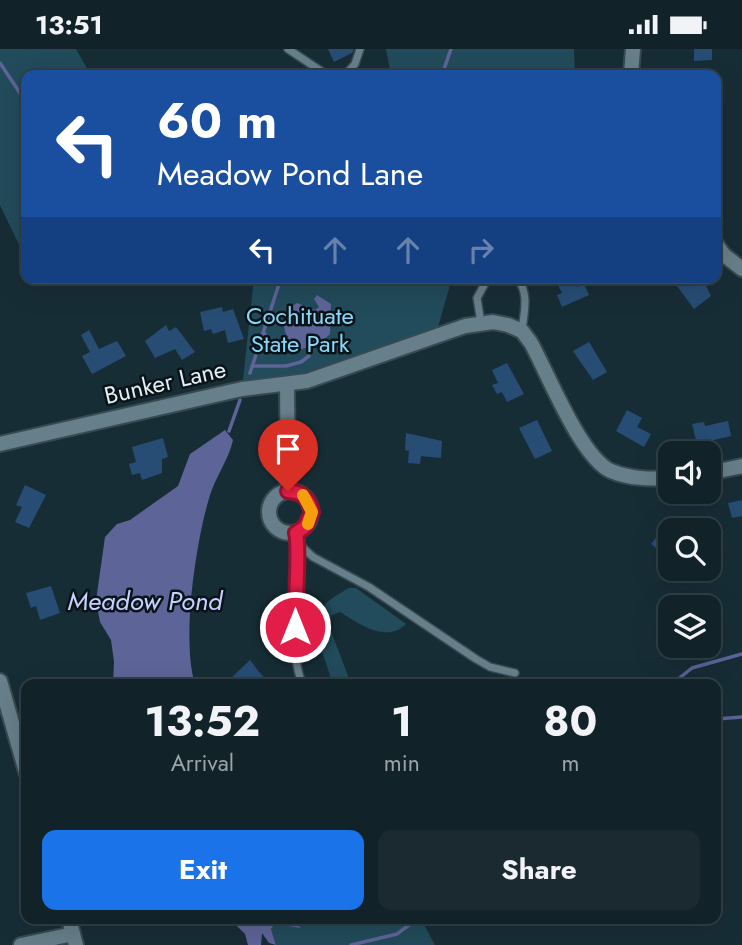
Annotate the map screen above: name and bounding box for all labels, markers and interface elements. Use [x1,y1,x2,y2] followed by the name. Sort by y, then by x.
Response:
[35,6,103,44] text: 13:51
[157,86,277,156] text: 60 m
[42,98,133,189] icon: left
[157,151,423,197] text: Meadow Pond Lane
[243,231,281,269] icon: left
[316,231,354,269] icon: ahead
[389,231,427,269] icon: ahead
[462,231,500,269] icon: right
[246,298,354,361] park label: Cochituate State Park
[101,351,229,413] street label: Bunker Lane
[258,419,318,491] pin
[269,430,307,468] icon: arrive
[658,441,721,658] map controls
[658,441,721,504] button: sound
[658,518,721,581] button: search
[67,582,224,620] water label: Meadow Pond
[258,590,332,664] position arrow
[658,595,721,658] button: layers
[145,691,260,752] text: 13:52
[391,691,412,752] text: 1
[543,691,597,752] text: 80
[171,746,234,780] text: Arrival
[384,746,420,780] text: min
[561,746,579,780] text: m
[42,830,364,910] button: Exit
[378,830,700,910] button: Share

